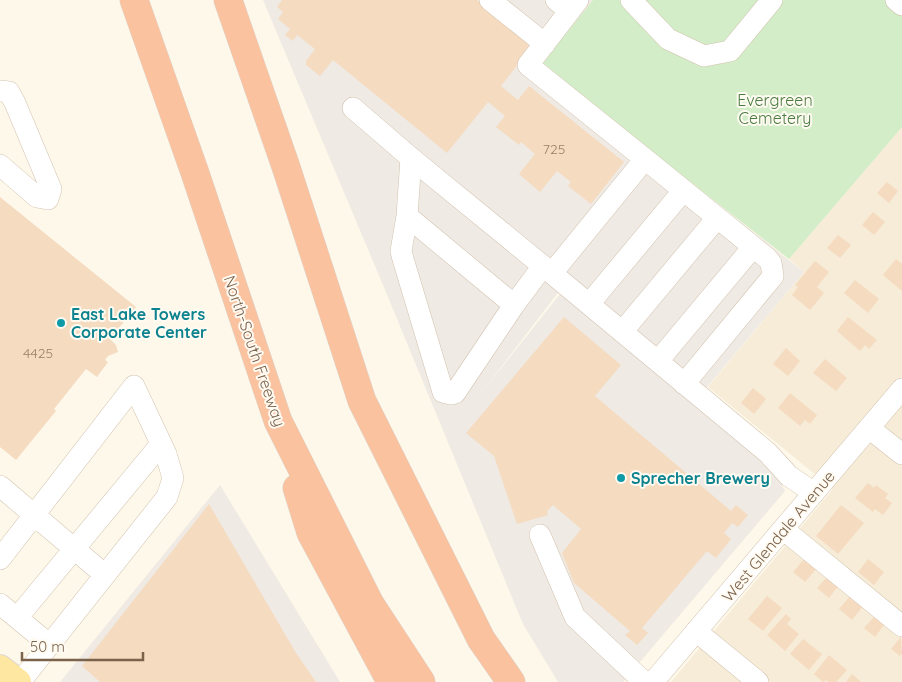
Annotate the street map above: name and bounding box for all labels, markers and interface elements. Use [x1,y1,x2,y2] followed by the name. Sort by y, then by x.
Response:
[737,90,813,128] park label: Evergreen Cemetery
[543,140,565,158] house number: 725
[220,273,290,429] street label: North-South Freeway
[71,304,207,342] place label: East Lake Towers Corporate Center
[55,317,67,329] marker: East Lake Towers Corporate Center
[23,344,53,362] house number: 4425
[717,466,839,606] street label: West Glendale Avenue
[631,468,770,488] place label: Sprecher Brewery
[615,472,627,484] marker: Sprecher Brewery
[22,630,144,662] scale bar
[30,637,65,656] text: 50 m

